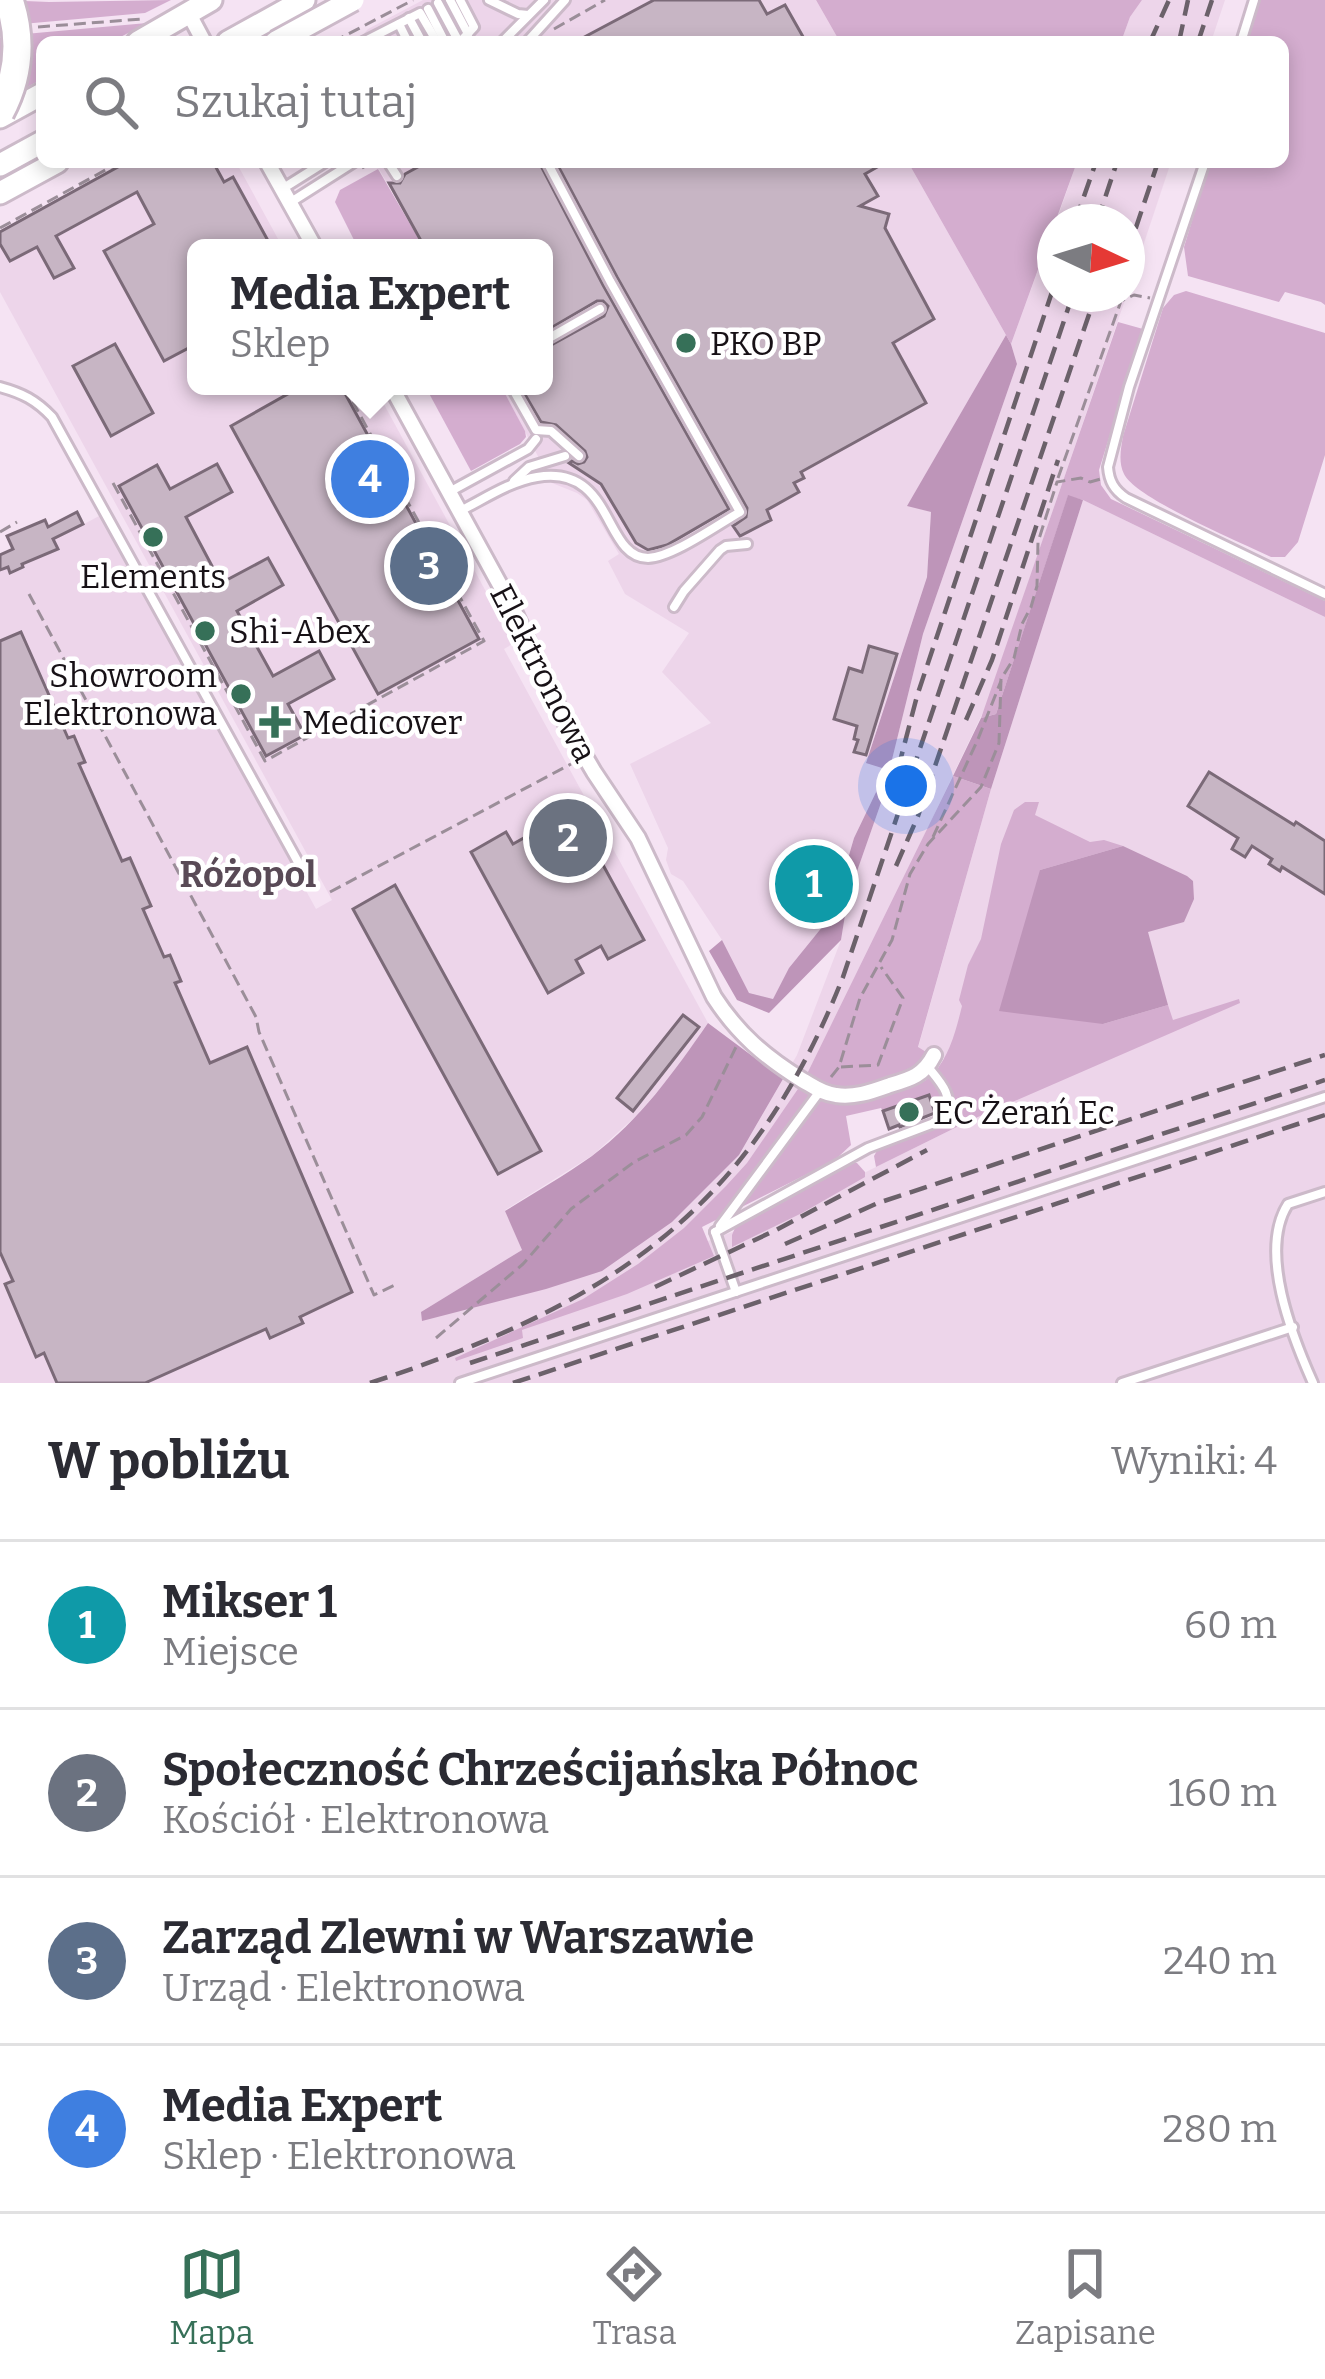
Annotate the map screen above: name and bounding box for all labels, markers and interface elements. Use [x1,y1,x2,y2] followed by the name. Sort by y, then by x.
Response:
[36,36,1289,168] search box
[78,69,144,135] icon: search
[174,75,417,129] text: Szukaj tutaj
[1037,204,1145,312] north arrow
[187,239,553,395] popup
[230,267,510,321] text: Media Expert
[230,321,330,367] text: Sklep
[710,324,822,364] place label: PKO BP
[673,330,699,356] marker: PKO BP
[331,434,409,524] pin: 4
[390,521,468,611] pin: 3
[140,524,166,550] marker: Elements
[80,557,226,597] place label: Elements
[481,578,605,769] street label: Elektronowa
[229,612,371,652] place label: Shi-Abex
[192,618,218,644] marker: Shi-Abex
[23,656,217,734] place label: Showroom Elektronowa
[228,681,254,707] marker: Showroom Elektronowa
[302,703,463,743] place label: Medicover
[259,706,291,738] marker: Medicover
[876,756,936,816] your location
[529,793,607,883] pin: 2
[775,839,853,929] pin: 1
[180,853,316,897] district label: Różopol
[933,1093,1115,1133] place label: EC Żerań Ec
[896,1099,922,1125] marker: EC Żerań Ec
[48,1430,290,1492] text: W pobliżu
[1111,1438,1277,1484] text: Wyniki: 4
[162,1575,337,1629] text: Mikser 1
[79,1602,95,1648] text: 1
[1184,1602,1277,1648] text: 60 m
[162,1629,299,1675] text: Miejsce
[162,1743,918,1797] text: Społeczność Chrześcijańska Północ
[76,1770,98,1816] text: 2
[1168,1770,1277,1816] text: 160 m
[162,1797,549,1843] text: Kościół · Elektronowa
[162,1911,754,1965] text: Zarząd Zlewni w Warszawie
[76,1938,98,1984] text: 3
[1163,1938,1277,1984] text: 240 m
[162,1965,525,2011] text: Urząd · Elektronowa
[162,2079,443,2133] text: Media Expert
[75,2106,99,2152] text: 4
[1162,2106,1277,2152] text: 280 m
[162,2133,516,2179] text: Sklep · Elektronowa
[169,2241,254,2353] tab: Mapa
[592,2241,676,2353] tab: Trasa
[1015,2241,1156,2353] tab: Zapisane

